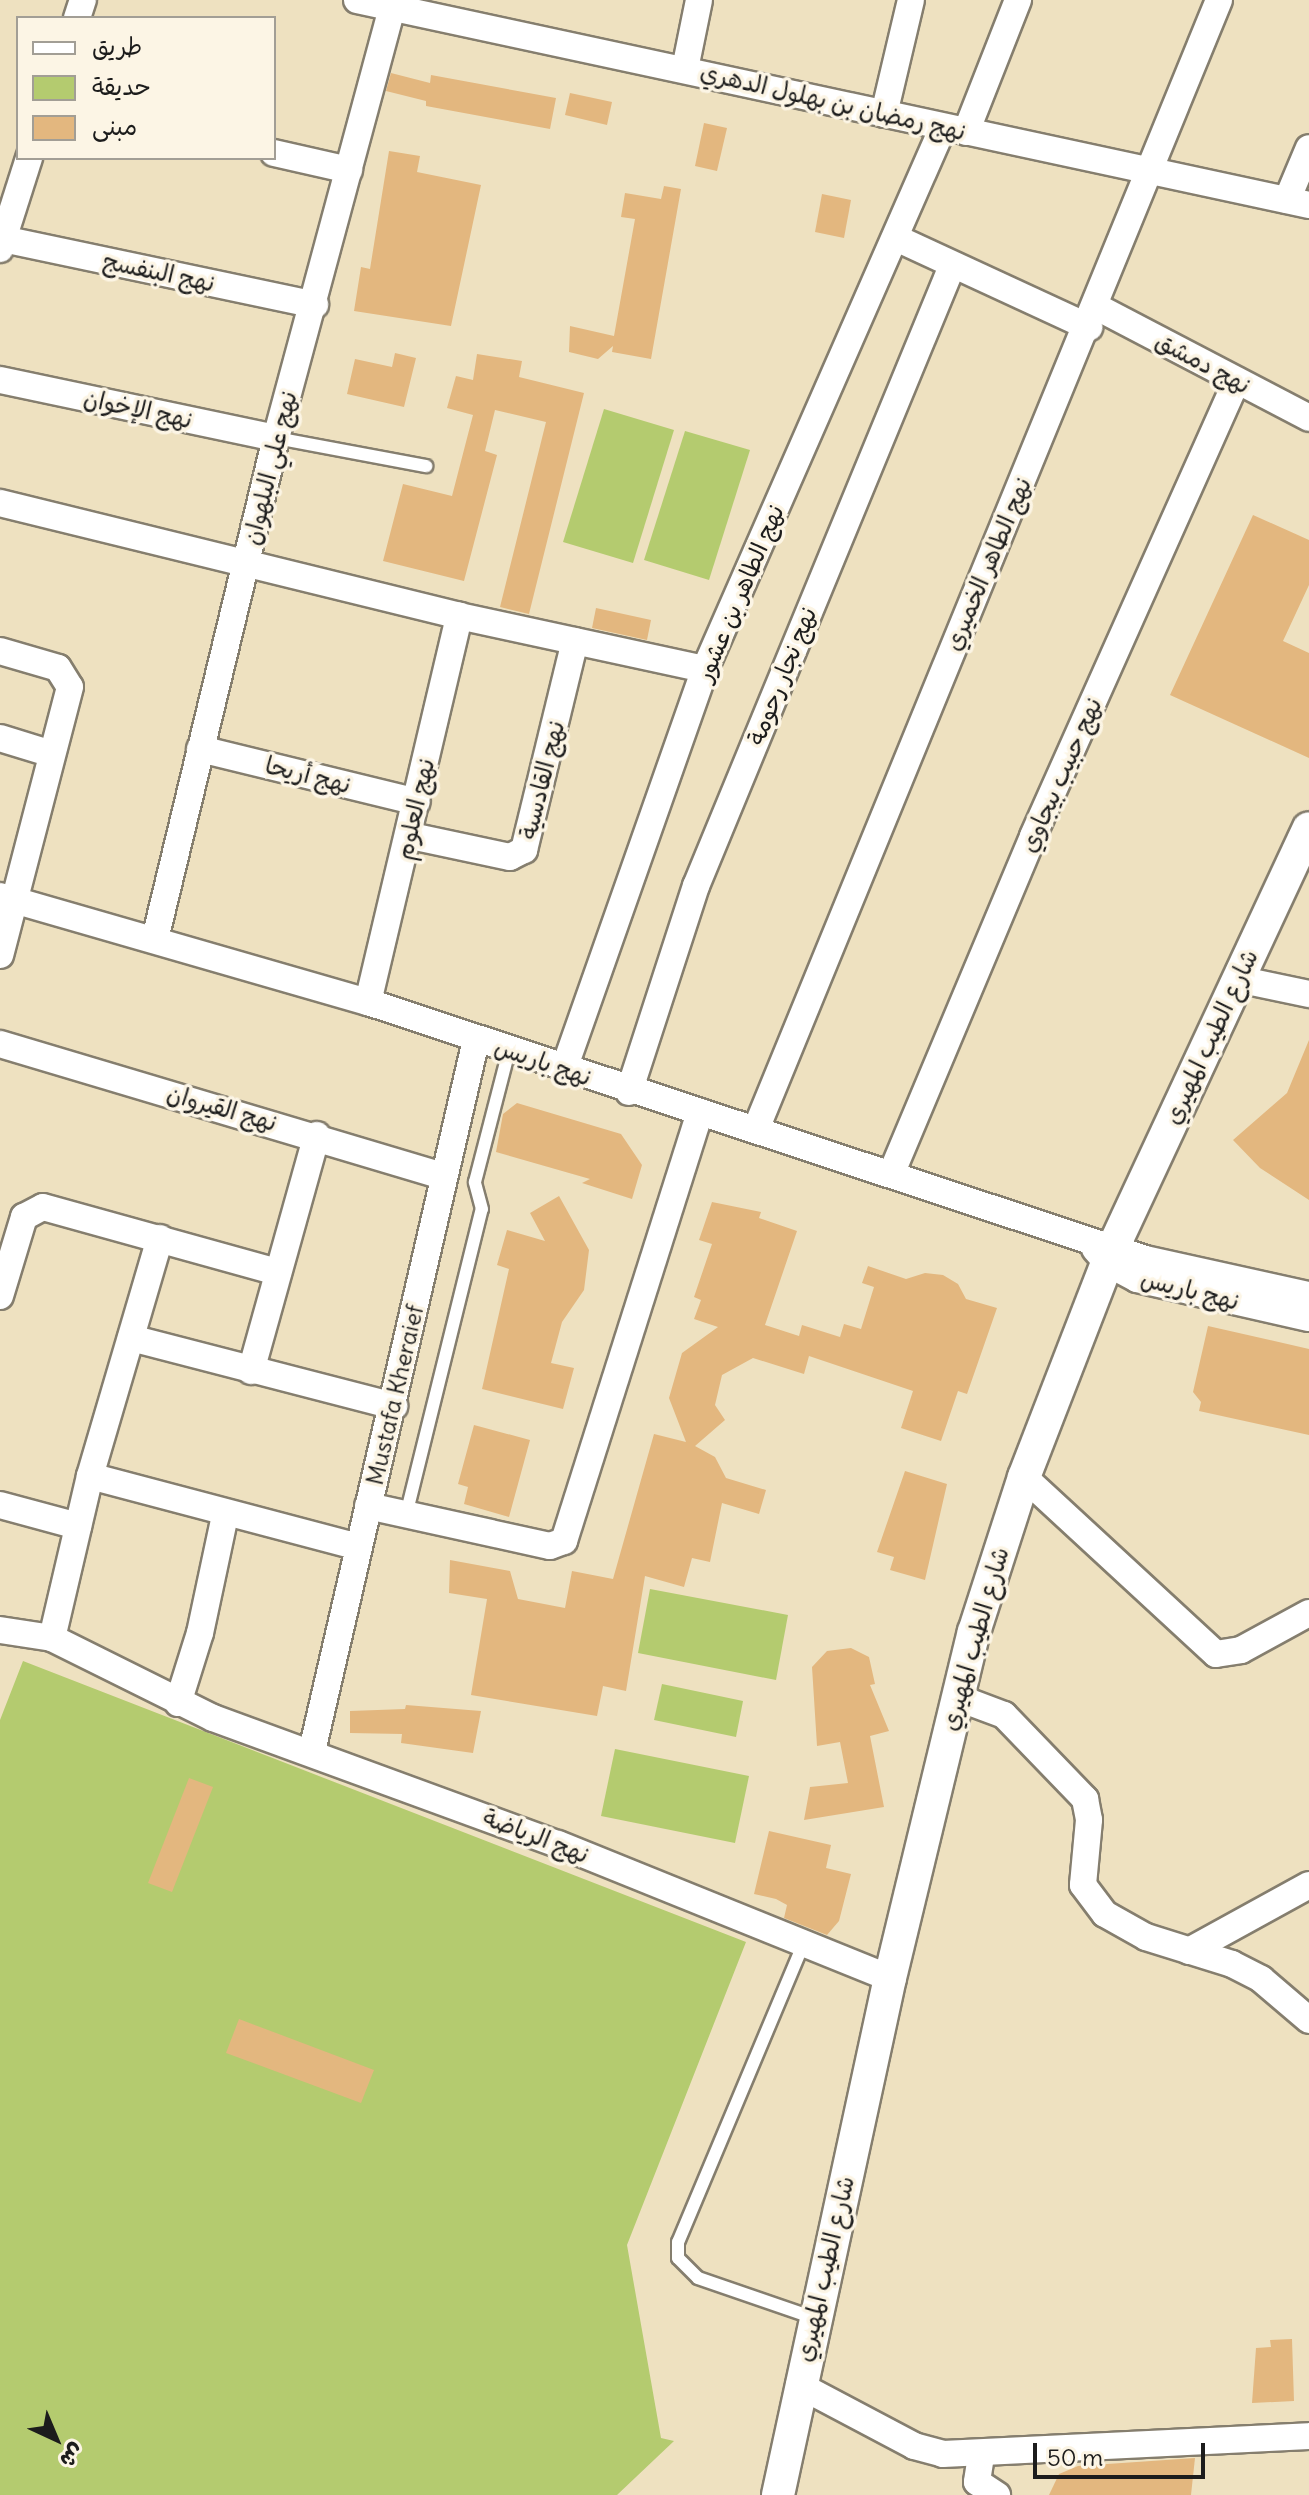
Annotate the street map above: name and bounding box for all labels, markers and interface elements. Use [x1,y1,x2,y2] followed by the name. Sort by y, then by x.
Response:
[16,16,276,160] legend
[92,31,142,61] text: طريق
[697,57,969,147] street label: نهج رمضان بن بهلول الدهري
[92,71,151,101] text: حديقة
[92,111,137,141] text: مبنى
[101,246,217,298] street label: نهج البنفسج
[1151,326,1255,400] street label: نهج دمشق
[81,383,195,435] street label: نهج الإخوان
[237,388,303,548] street label: نهج علي البلهوان
[939,473,1037,655] street label: نهج الطاهر الخميري
[690,500,790,686] street label: نهج الطاهر بن عشور
[741,603,823,749] street label: نهج نجار رحومة
[1014,693,1108,857] street label: نهج حبيب بيجاوي
[513,718,571,842] street label: نهج القادسية
[262,750,354,800] street label: نهج أريحا
[389,756,441,862] street label: نهج العلوم
[1158,945,1264,1129] street label: شارع الطيب المهيري
[491,1032,595,1092] street label: نهج باريس
[164,1079,280,1137] street label: نهج القيروان
[1138,1264,1242,1316] street label: نهج باريس
[360,1302,430,1488] street label: Mustafa Kheraief
[935,1544,1015,1734] street label: شارع الطيب المهيري
[479,1803,593,1869] street label: نهج الرياضة
[790,2173,860,2365] street label: شارع الطيب المهيري
[16,2399,96,2479] north arrow
[1037,2427,1209,2477] scale bar
[54,2438,91,2475] text: ش
[1047,2442,1103,2472] text: 50 m

